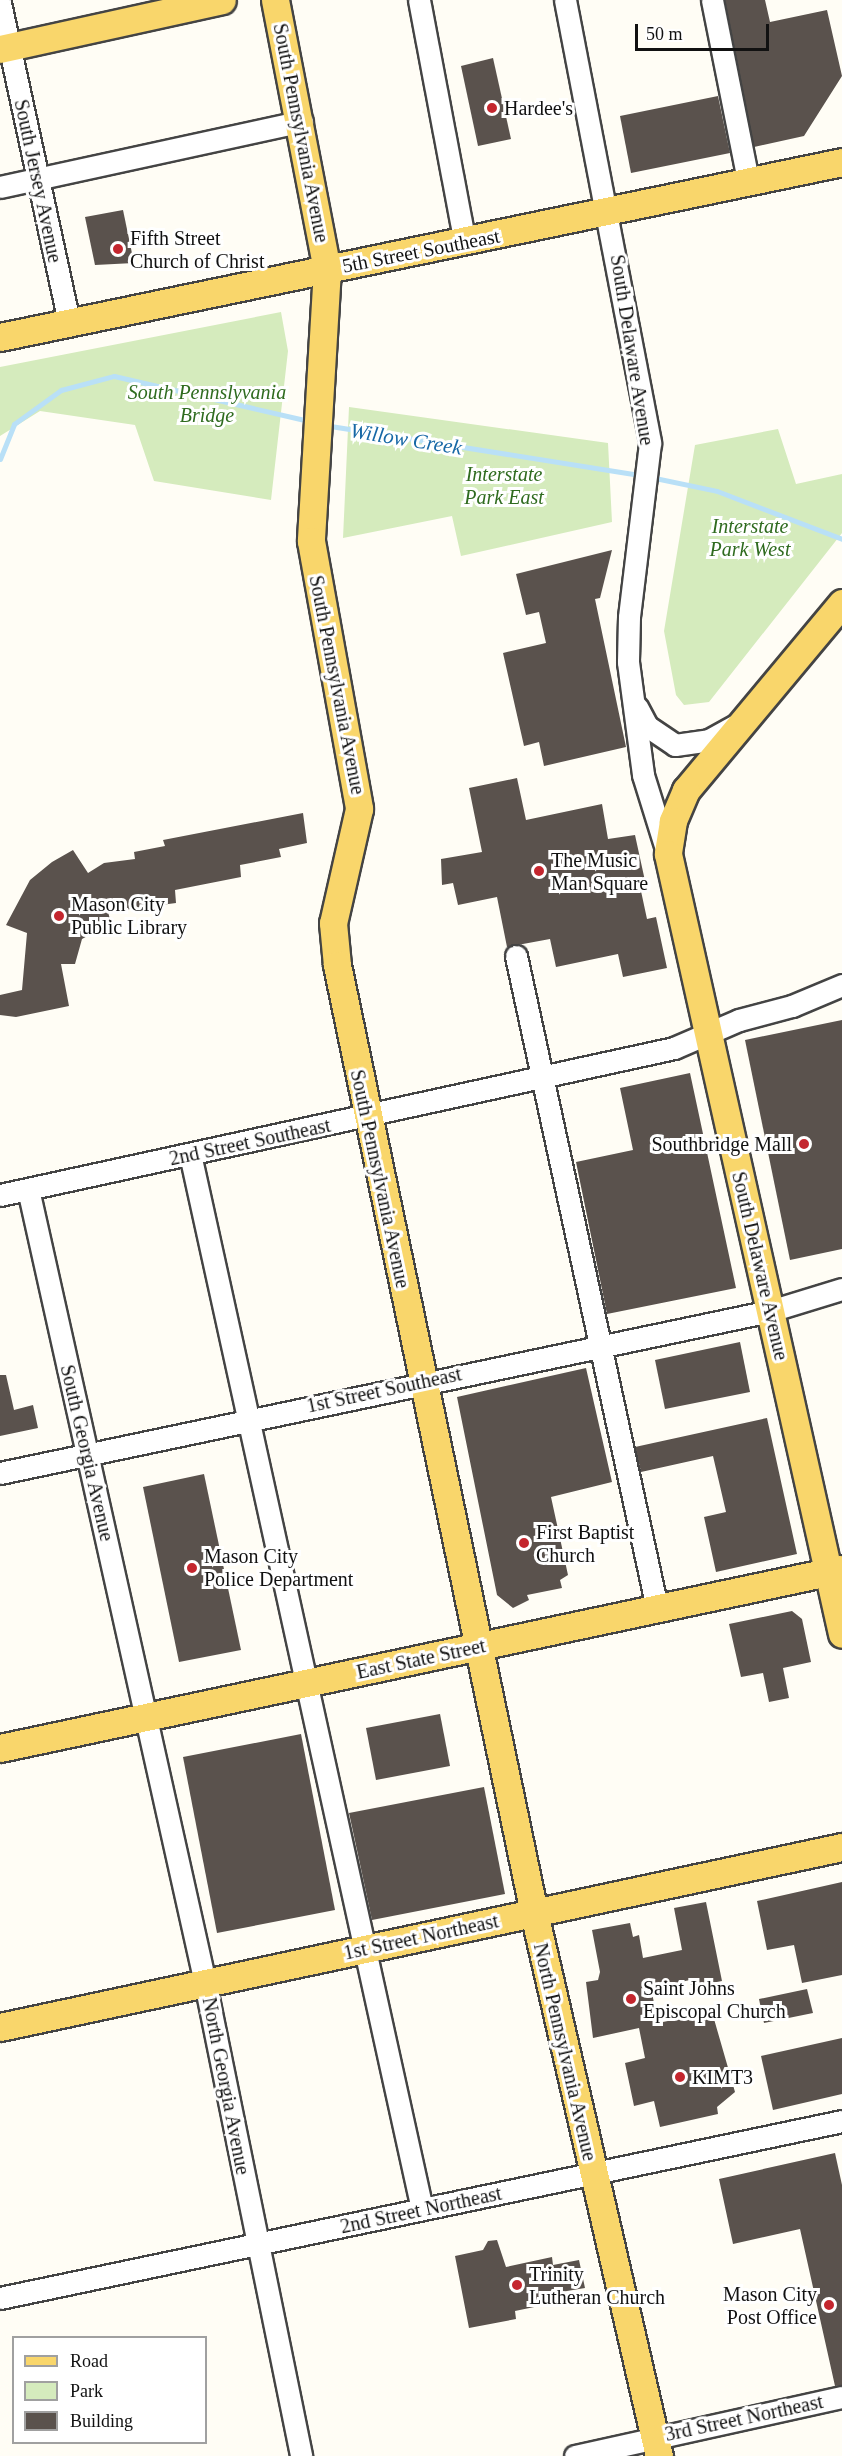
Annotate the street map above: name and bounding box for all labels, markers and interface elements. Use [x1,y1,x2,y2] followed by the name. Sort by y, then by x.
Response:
[638,12,772,50] scale bar
[268,21,334,245] street label: South Pennsylvania Avenue
[646,24,683,44] text: 50 m
[504,96,573,120] place label: Hardee's
[9,97,67,265] street label: South Jersey Avenue
[485,101,499,115] marker: Hardee's
[340,224,502,278] street label: 5th Street Southeast
[130,226,264,273] place label: Fifth Street Church of Christ
[111,242,125,256] marker: Fifth Street Church of Christ
[605,252,659,448] street label: South Delaware Avenue
[128,380,286,427] park label: South Pennslyvania Bridge
[348,418,464,460] water label: Willow Creek
[464,463,544,510] park label: Interstate Park East
[710,514,790,561] park label: Interstate Park West
[304,573,370,797] street label: South Pennsylvania Avenue
[551,848,648,895] place label: The Music Man Square
[532,864,546,878] marker: The Music Man Square
[71,892,187,939] place label: Mason City Public Library
[52,909,66,923] marker: Mason City Public Library
[345,1067,415,1291] street label: South Pennsylvania Avenue
[167,1113,333,1171] street label: 2nd Street Southeast
[651,1132,792,1156] place label: Southbridge Mall
[797,1137,811,1151] marker: Southbridge Mall
[726,1169,794,1363] street label: South Delaware Avenue
[55,1362,119,1544] street label: South Georgia Avenue
[304,1362,464,1418] street label: 1st Street Southeast
[536,1520,634,1567] place label: First Baptist Church
[517,1536,531,1550] marker: First Baptist Church
[204,1544,353,1591] place label: Mason City Police Department
[185,1561,199,1575] marker: Mason City Police Department
[354,1634,488,1684] street label: East State Street
[341,1909,501,1965] street label: 1st Street Northeast
[528,1940,602,2164] street label: North Pennsylvania Avenue
[643,1976,786,2023] place label: Saint Johns Episcopal Church
[624,1992,638,2006] marker: Saint Johns Episcopal Church
[197,1995,255,2177] street label: North Georgia Avenue
[692,2065,753,2089] place label: KIMT3
[673,2070,687,2084] marker: KIMT3
[338,2181,504,2239] street label: 2nd Street Northeast
[529,2262,665,2309] place label: Trinity Lutheran Church
[510,2278,524,2292] marker: Trinity Lutheran Church
[723,2282,817,2329] place label: Mason City Post Office
[822,2298,836,2312] marker: Mason City Post Office
[12,2336,207,2444] legend
[70,2351,108,2371] text: Road
[70,2381,103,2401] text: Park
[663,2390,825,2446] street label: 3rd Street Northeast
[70,2411,133,2431] text: Building

